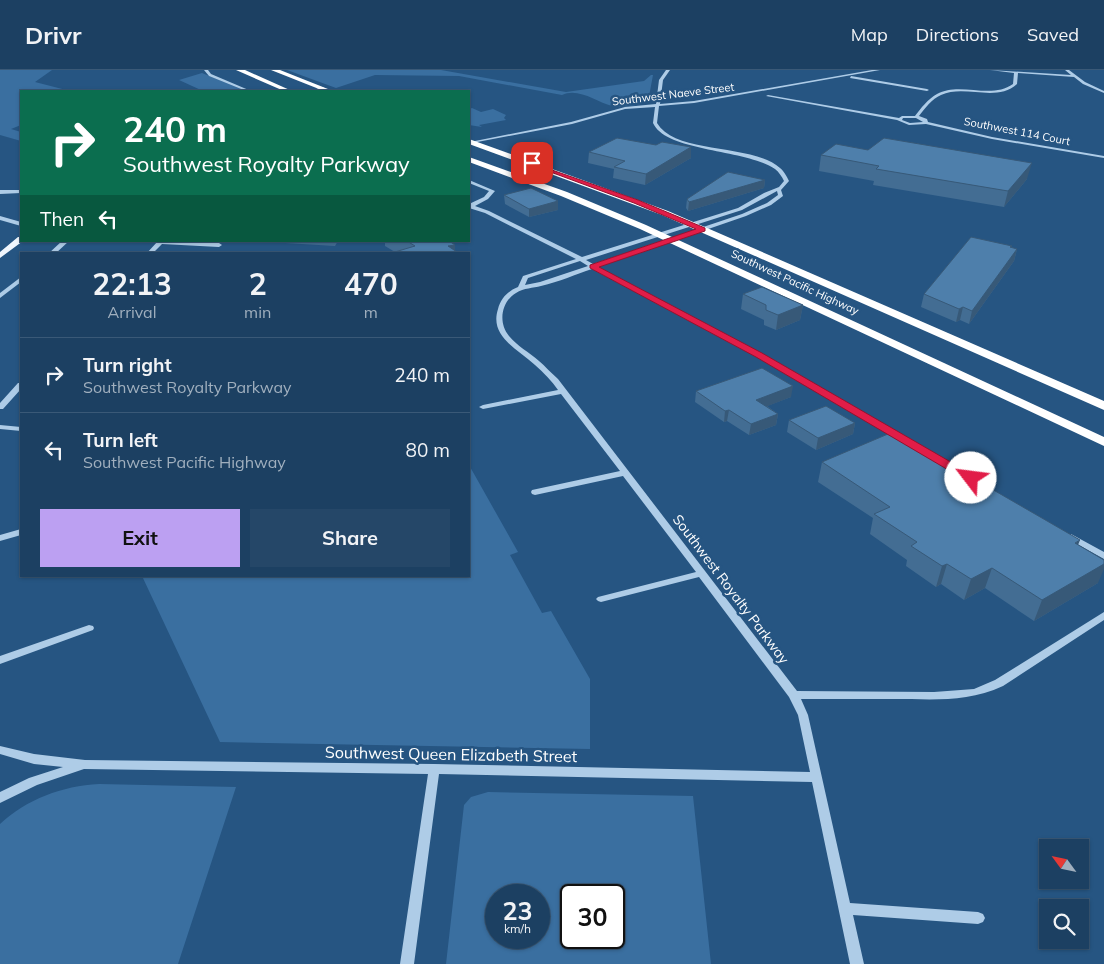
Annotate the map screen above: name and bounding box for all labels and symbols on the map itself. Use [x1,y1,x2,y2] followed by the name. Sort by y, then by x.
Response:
[611,80,735,108] street label: Southwest Naeve Street
[963,114,1071,148] street label: Southwest 114 Court
[511,142,553,184] pin
[729,246,861,318] street label: Southwest Pacific Highway
[944,451,996,503] position arrow
[669,511,793,668] street label: Southwest Royalty Parkway
[325,742,578,766] street label: Southwest Queen Elizabeth Street
[1039,839,1089,889] north arrow
[560,884,625,949] speed limit sign: 30

